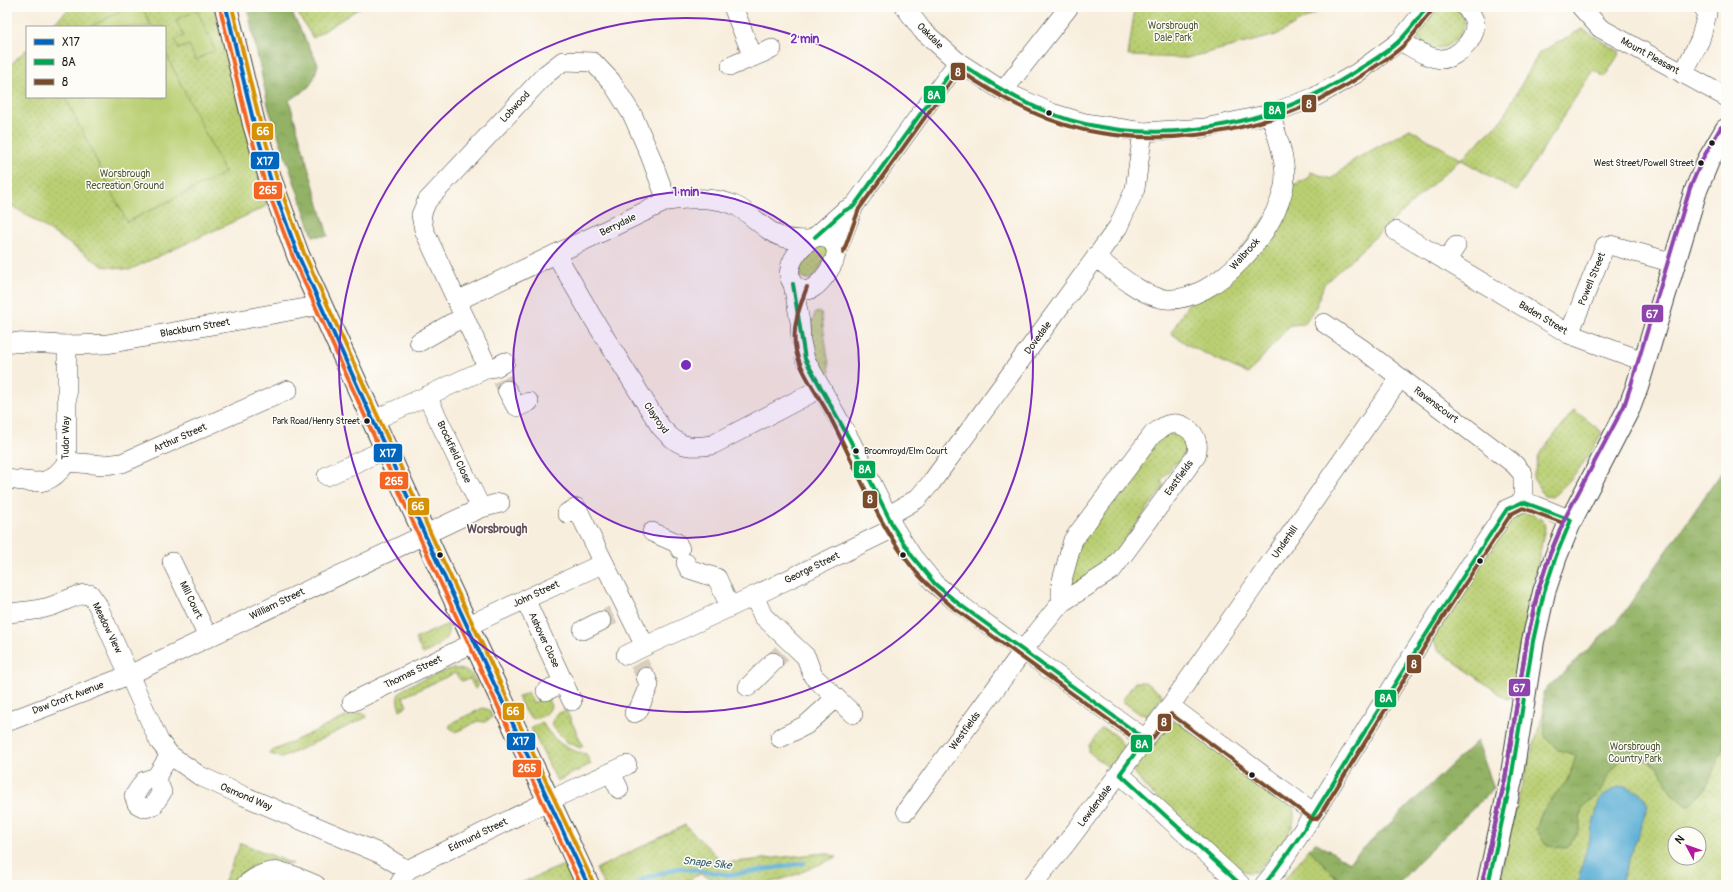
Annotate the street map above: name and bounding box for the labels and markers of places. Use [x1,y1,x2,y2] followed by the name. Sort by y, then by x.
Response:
[1044,108,1054,118] unlabelled marker
[1707,138,1717,148] unlabelled marker
[1594,158,1694,169] place label: West Street/Powell Street
[1696,158,1706,168] marker: West Street/Powell Street
[679,358,693,372] centre of rings
[272,416,360,427] place label: Park Road/Henry Street
[362,416,372,426] marker: Park Road/Henry Street
[851,446,861,456] marker: Broomroyd/Elm Court
[864,446,948,457] place label: Broomroyd/Elm Court
[435,550,445,560] unlabelled marker
[898,550,908,560] unlabelled marker
[1475,556,1485,566] unlabelled marker
[1247,770,1257,780] unlabelled marker

